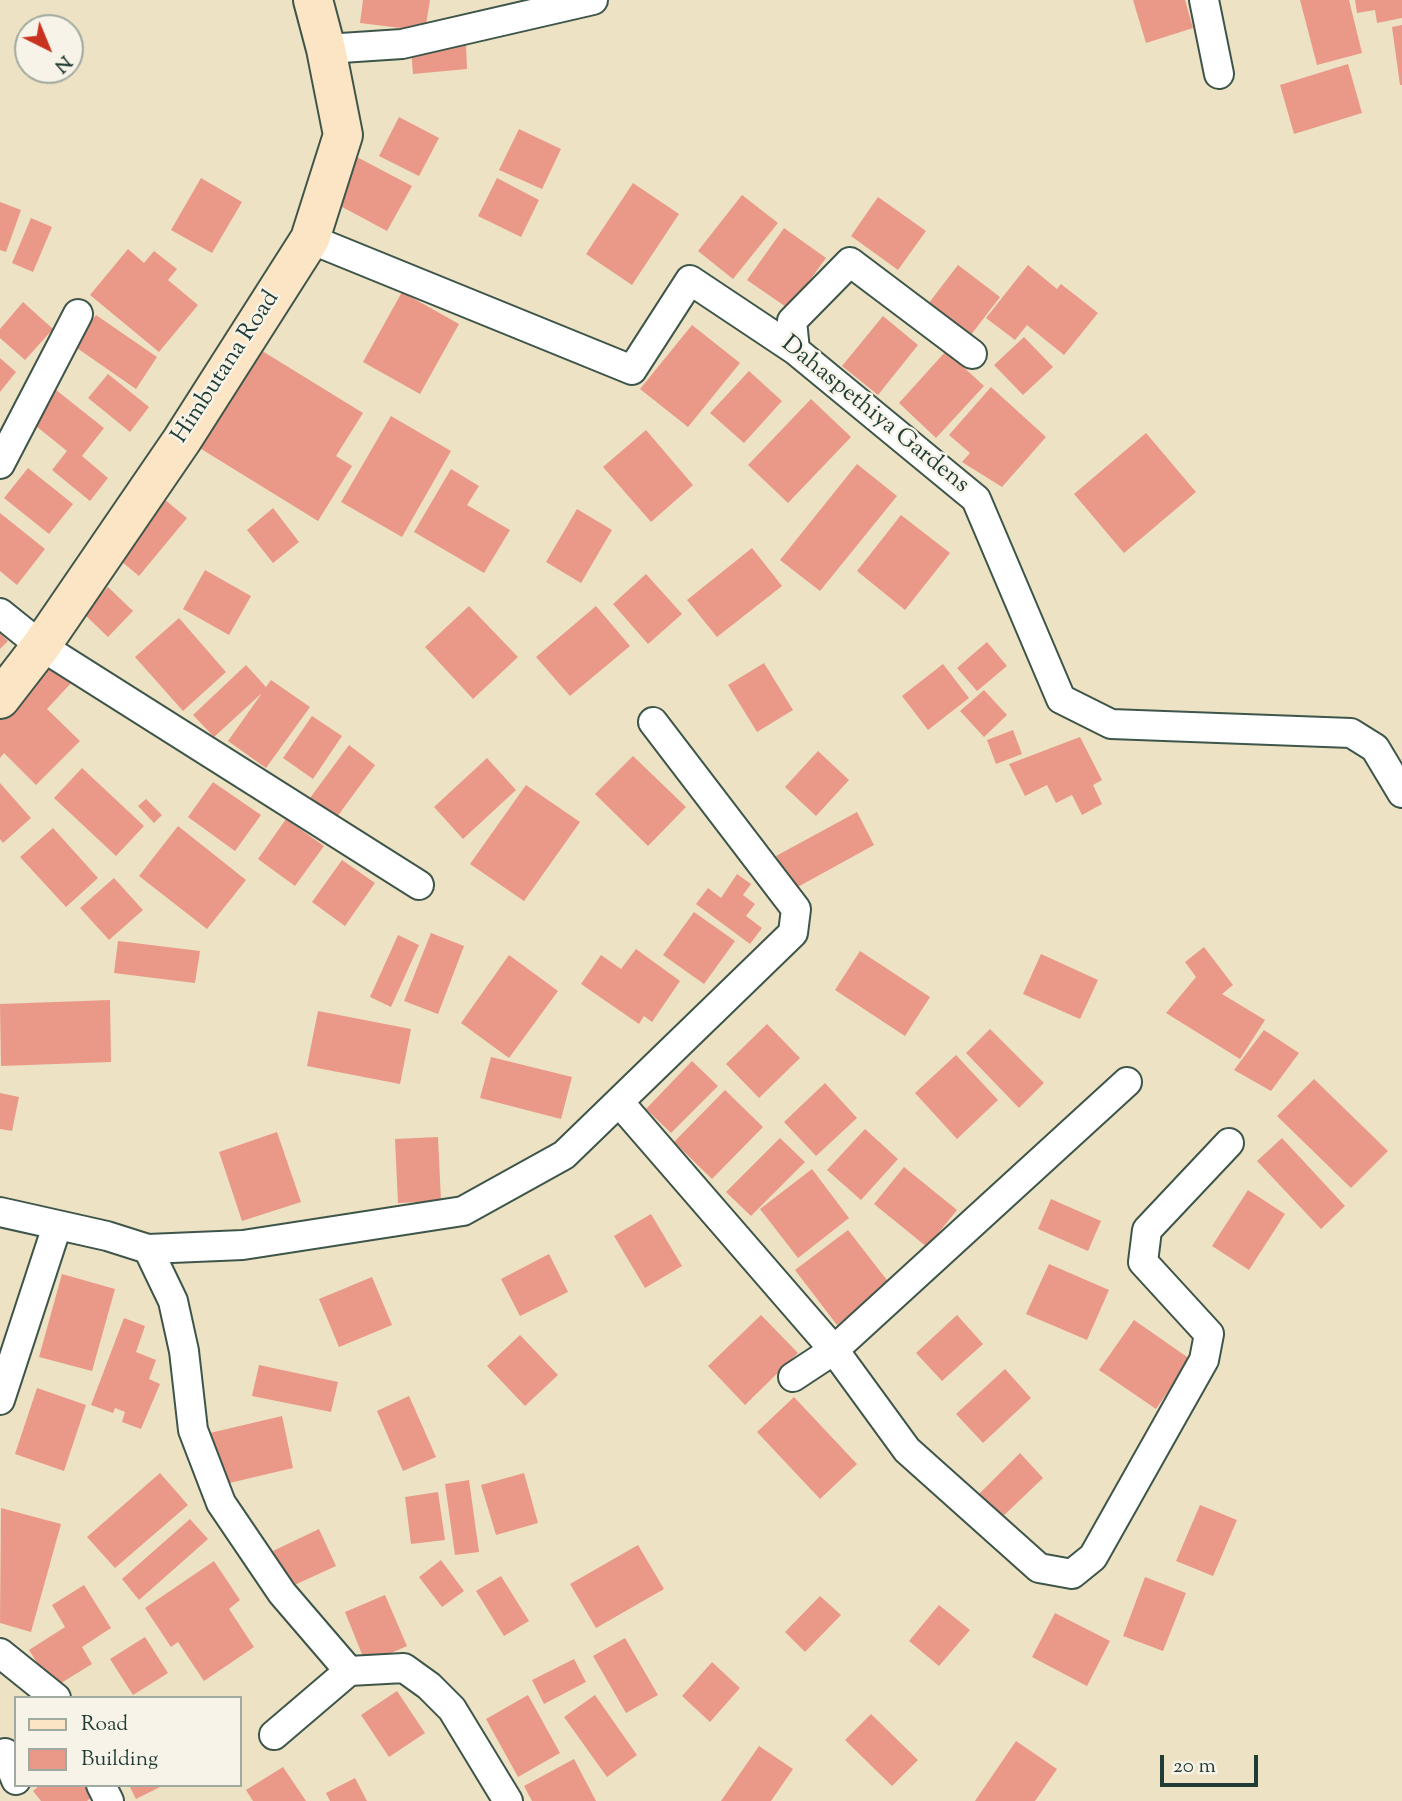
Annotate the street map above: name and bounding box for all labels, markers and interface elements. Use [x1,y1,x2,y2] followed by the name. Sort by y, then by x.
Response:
[14,14,84,84] north arrow
[48,48,77,78] text: N
[167,286,287,450] street label: Himbutana Road
[774,331,974,501] street label: Dahaspethiya Gardens
[14,1696,242,1787] legend
[81,1710,128,1740] text: Road
[1164,1742,1262,1786] scale bar
[81,1745,158,1775] text: Building
[1173,1752,1216,1782] text: 20 m

